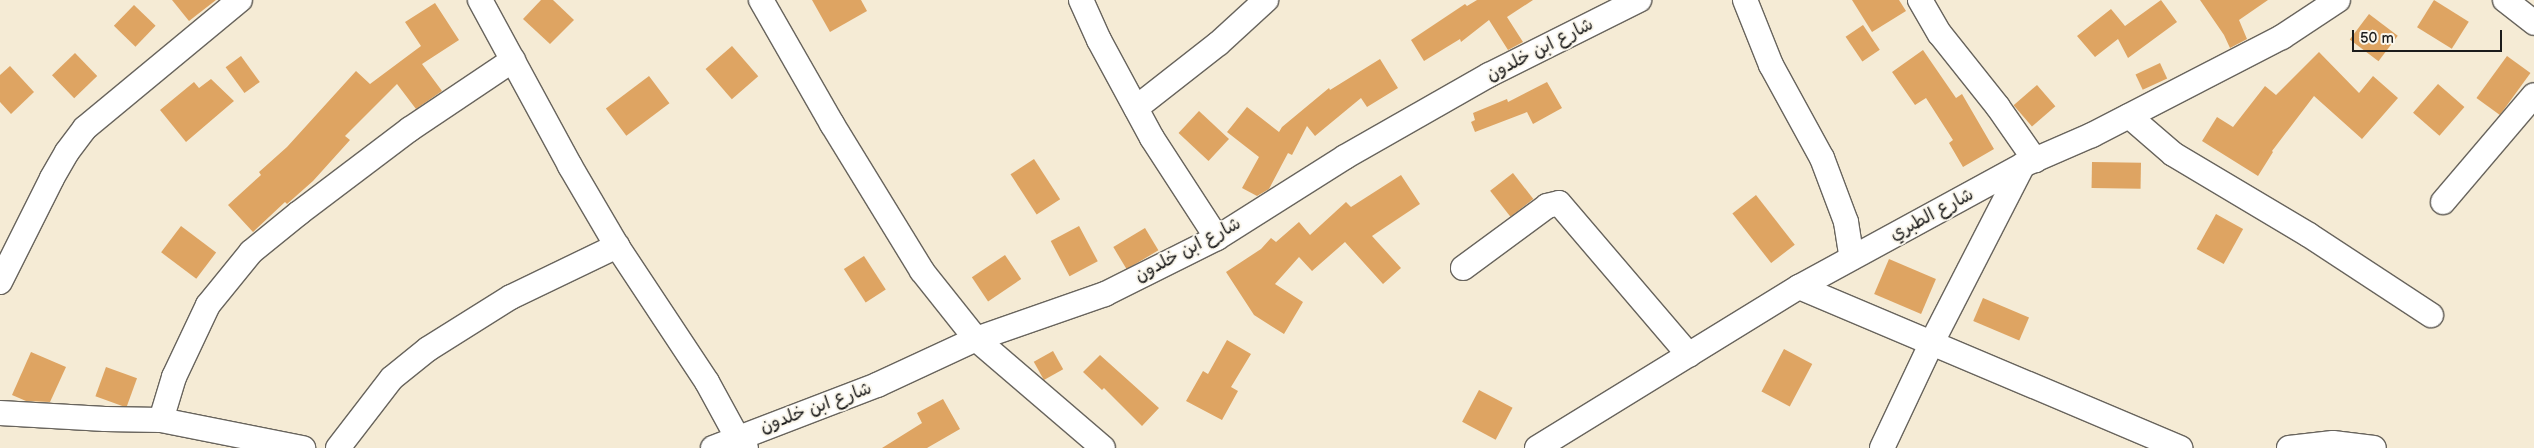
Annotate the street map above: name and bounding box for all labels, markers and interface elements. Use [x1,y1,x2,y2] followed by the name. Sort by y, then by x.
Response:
[1483,14,1597,86] street label: شارع ابن خلدون
[2354,20,2504,52] scale bar
[2360,29,2394,48] text: 50 m
[1886,184,1978,246] street label: شارع الطبري
[1131,213,1245,287] street label: شارع ابن خلدون
[757,378,875,438] street label: شارع ابن خلدون

